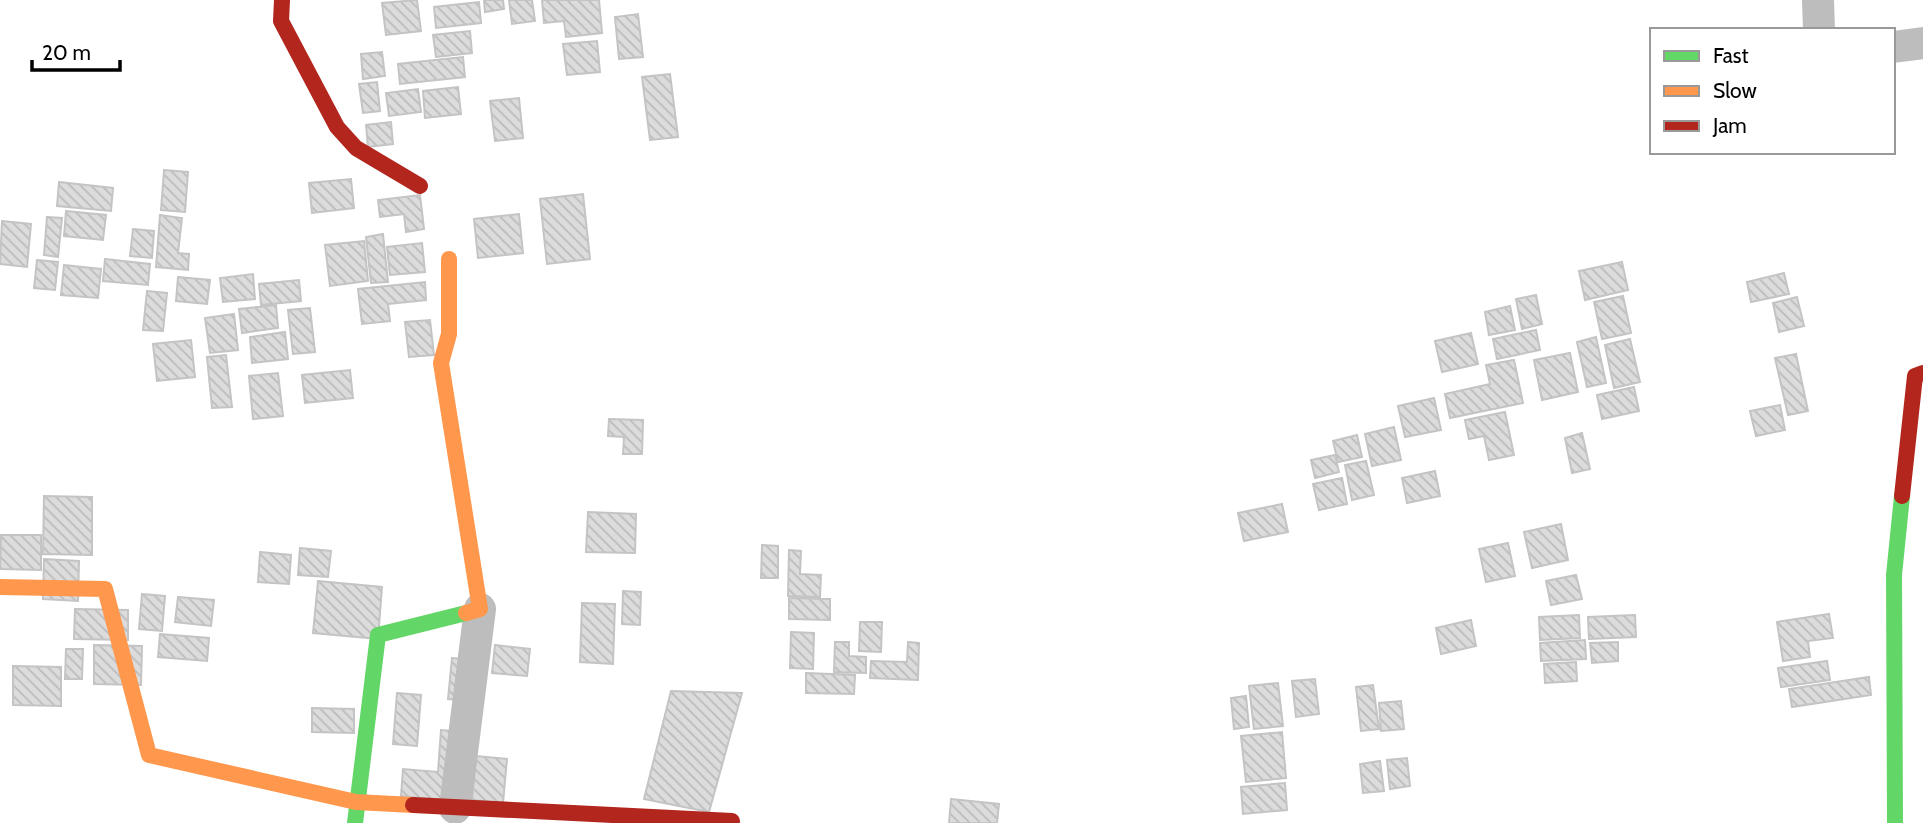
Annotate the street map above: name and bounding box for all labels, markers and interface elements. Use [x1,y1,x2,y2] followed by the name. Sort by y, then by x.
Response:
[32,28,119,72] scale bar
[1650,28,1895,154] legend
[42,40,91,65] text: 20 m
[1713,43,1749,68] text: Fast
[1713,78,1757,103] text: Slow
[1712,113,1747,138] text: Jam

